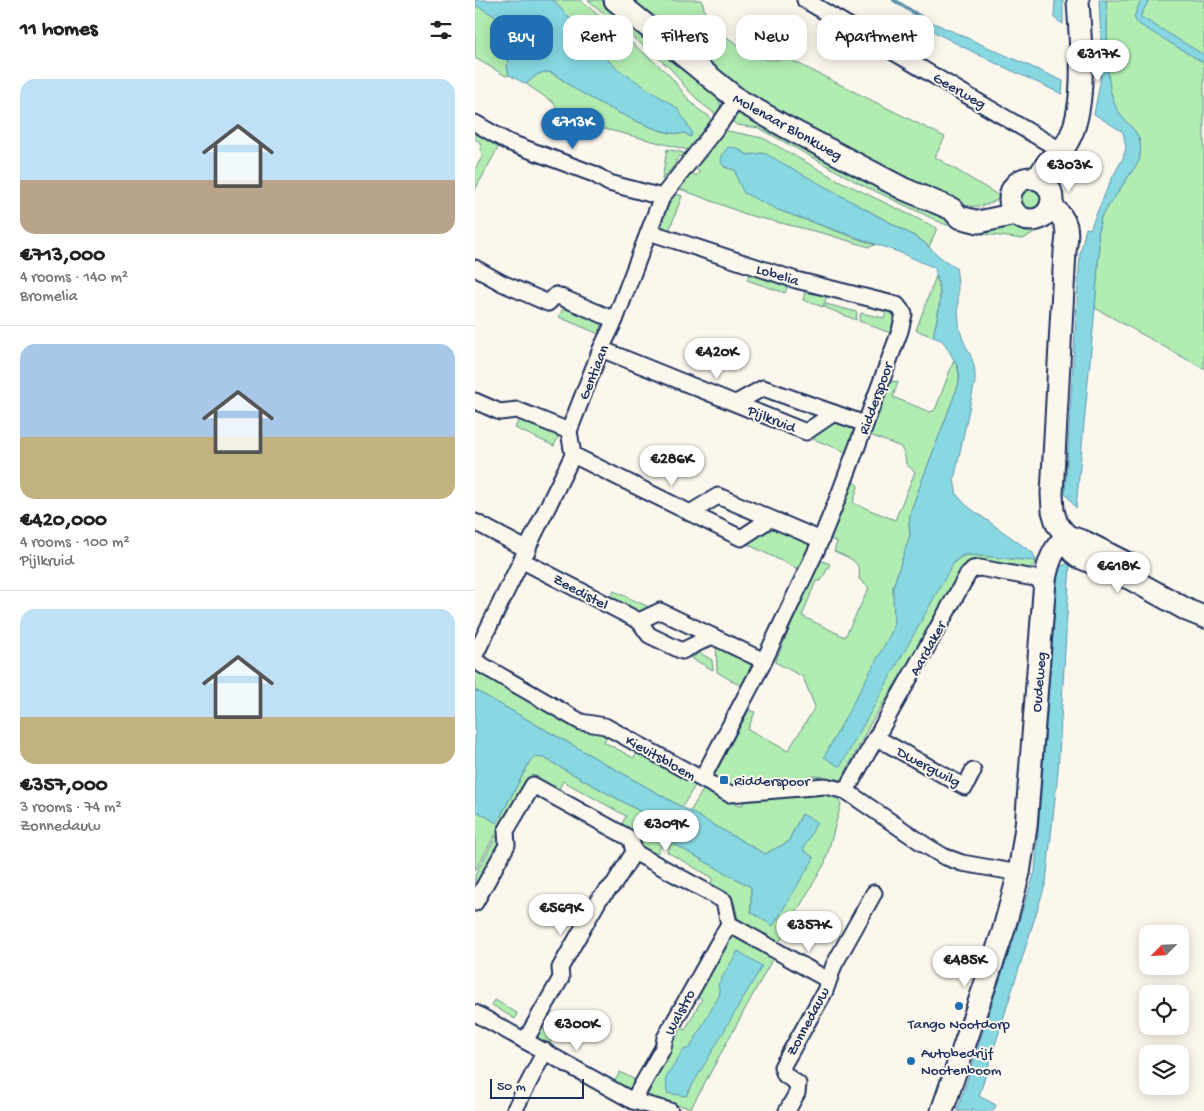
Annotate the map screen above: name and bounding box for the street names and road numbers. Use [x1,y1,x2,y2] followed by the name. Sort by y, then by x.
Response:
[929,69,989,114] street label: Geerweg
[729,90,845,165] street label: Molenaar Blonkweg
[754,261,802,291] street label: Lobelia
[576,343,614,403] street label: Gentiaan
[856,359,899,437] street label: Ridderspoor
[744,402,799,438] street label: Pijlkruid
[549,571,611,615] street label: Zeedistel
[906,617,952,679] street label: Aardaker
[1028,651,1052,713] street label: Oudeweg
[621,732,699,786] street label: Kievitsbloem
[892,743,963,792] street label: Dwergwilg
[783,984,835,1059] street label: Zonnedauw
[661,987,700,1039] street label: Walstro

